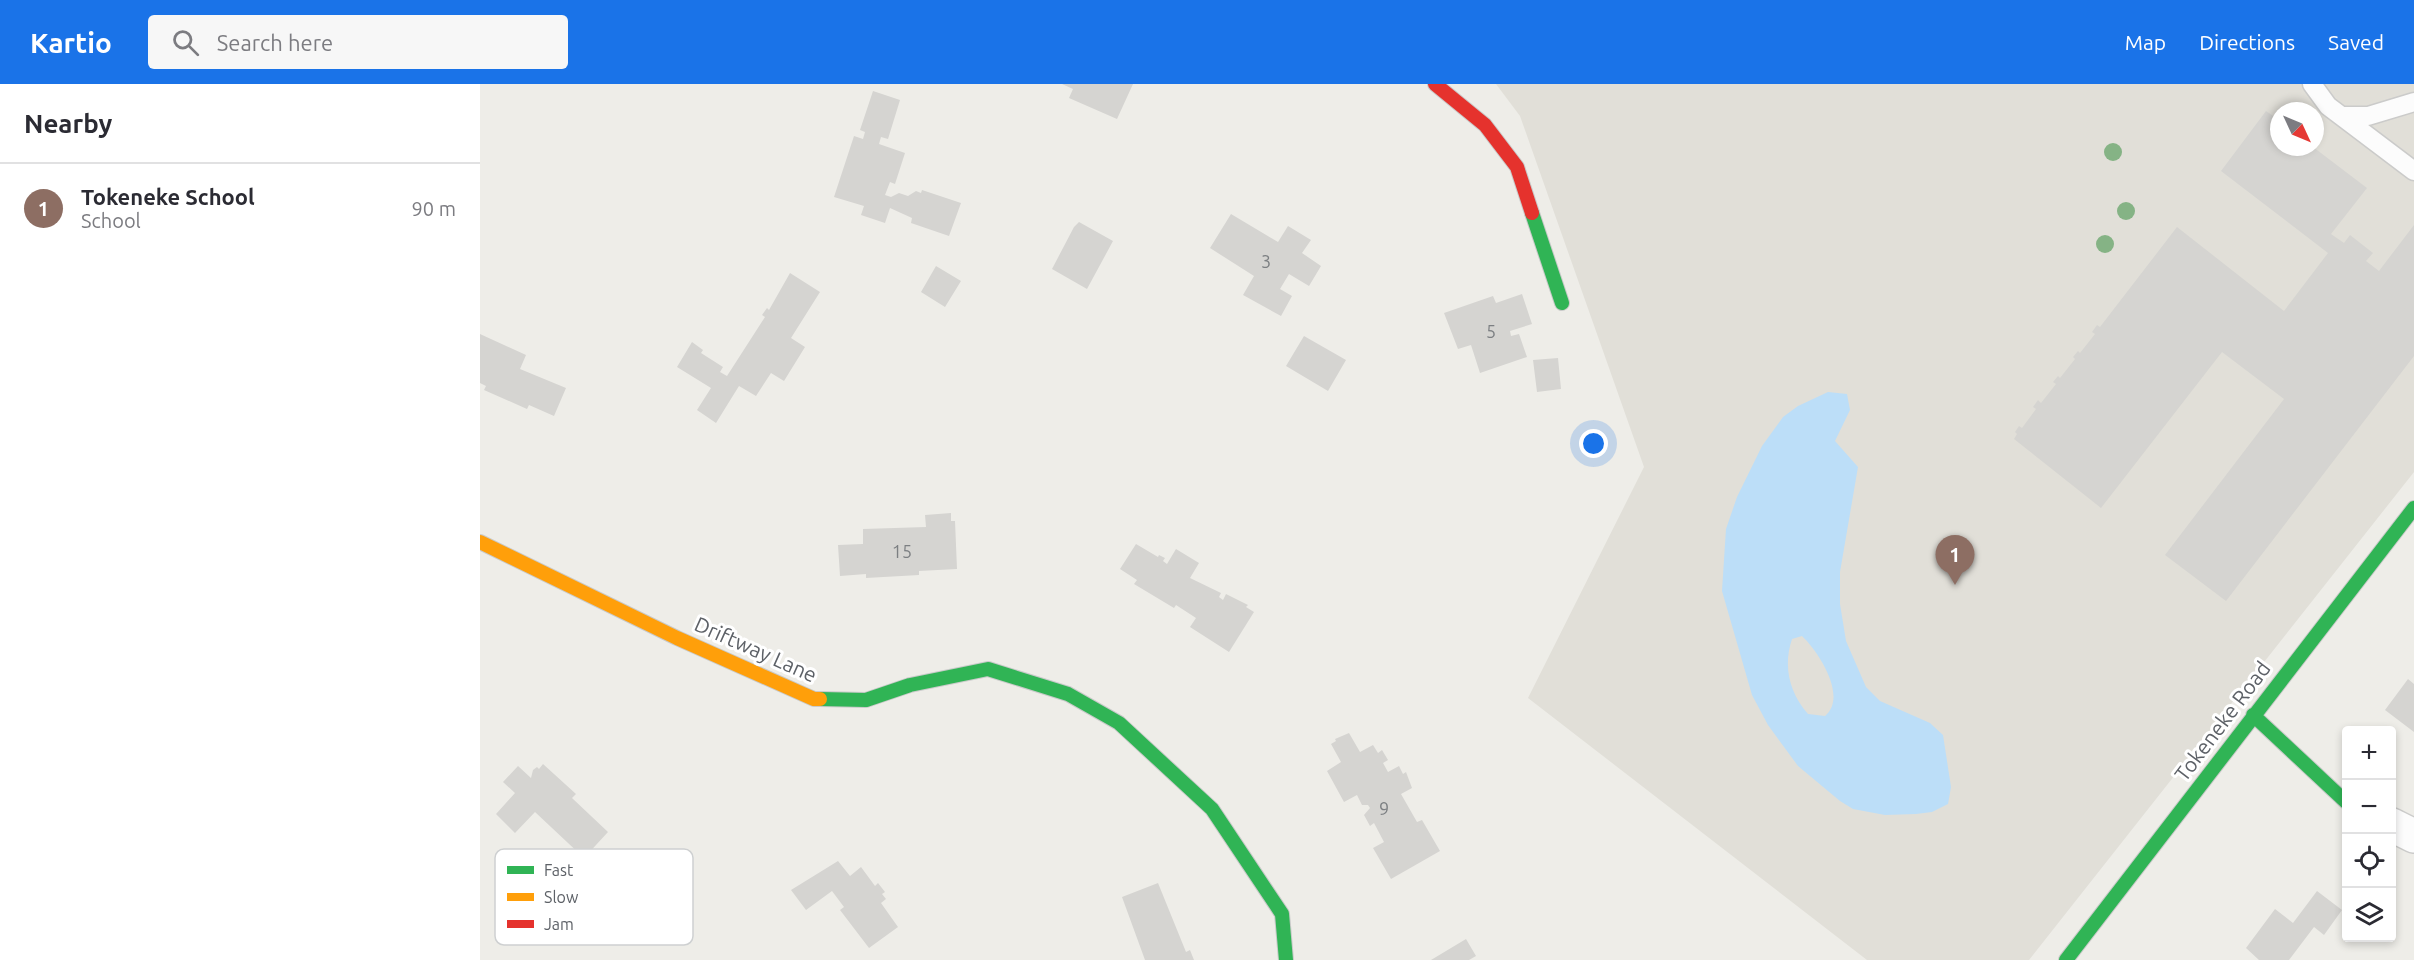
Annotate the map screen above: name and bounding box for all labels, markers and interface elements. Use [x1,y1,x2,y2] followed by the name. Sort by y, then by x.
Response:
[148,15,568,69] search box
[169,26,202,59] icon: search
[30,27,112,58] text: Kartio
[217,30,333,55] text: Search here
[2125,30,2166,54] text: Map
[2199,30,2295,54] text: Directions
[2328,30,2384,54] text: Saved
[2270,102,2324,156] north arrow
[24,109,112,138] text: Nearby
[81,184,255,209] text: Tokeneke School
[38,197,49,220] text: 1
[412,197,456,220] text: 90 m
[81,209,141,232] text: School
[1261,251,1271,271] house number: 3
[1486,321,1496,341] house number: 5
[1579,429,1608,458] your location
[1936,536,1974,585] pin: 1
[892,541,912,561] house number: 15
[691,611,821,687] street label: Driftway Lane
[2169,657,2275,785] street label: Tokeneke Road
[2342,726,2396,942] map controls
[2342,726,2396,780] button: +
[2342,780,2396,834] button: −
[1379,798,1389,818] house number: 9
[2342,834,2396,888] button: locate
[495,849,693,945] legend
[544,861,574,879] text: Fast
[544,888,579,906] text: Slow
[2342,888,2396,942] button: layers
[544,915,574,933] text: Jam

